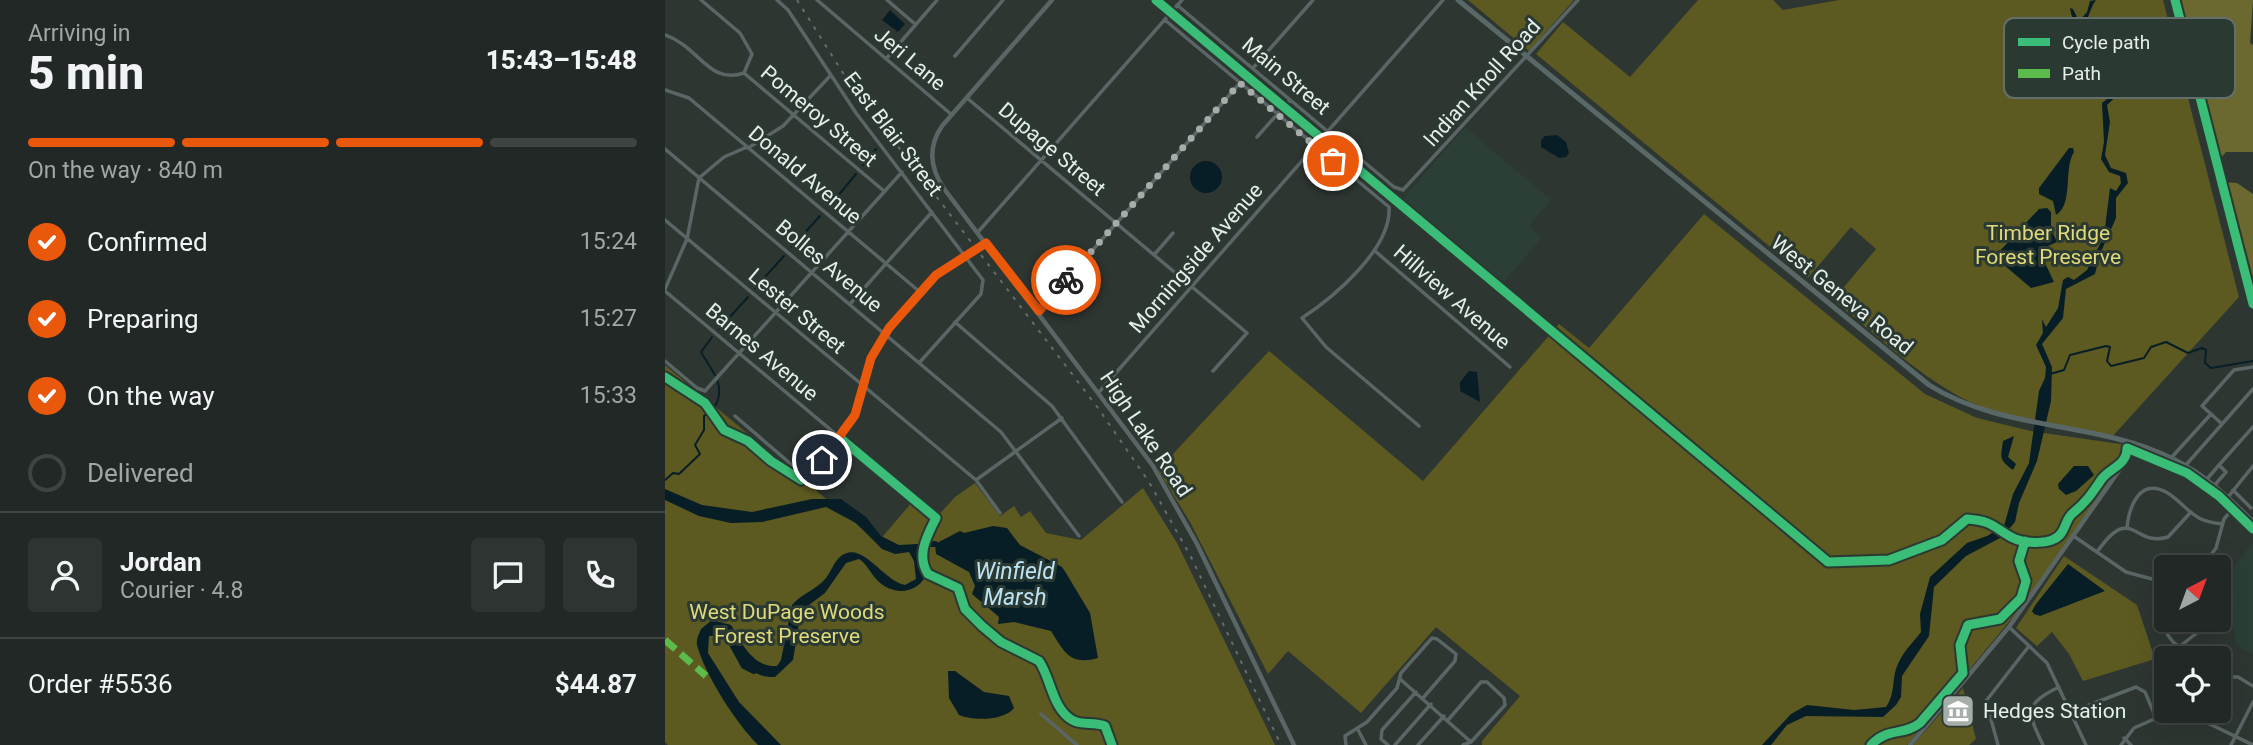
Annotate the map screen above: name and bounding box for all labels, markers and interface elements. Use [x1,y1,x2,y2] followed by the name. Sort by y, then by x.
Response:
[1419,15,1545,151] street label: Indian Knoll Road
[2004,18,2235,98] legend
[28,20,131,47] text: Arriving in
[869,22,951,96] street label: Jeri Lane
[2062,31,2150,54] text: Cycle path
[1237,32,1335,120] street label: Main Street
[486,45,637,75] text: 15:43–15:48
[28,46,144,100] text: 5 min
[756,61,882,172] street label: Pomeroy Street
[2062,62,2101,85] text: Path
[839,67,947,201] street label: East Blair Street
[994,97,1110,201] street label: Dupage Street
[744,121,866,229] street label: Donald Avenue
[1303,131,1363,191] pin
[1314,142,1352,180] icon: bag
[28,157,223,184] text: On the way · 840 m
[1125,178,1267,338] street label: Morningside Avenue
[771,215,887,317] street label: Bolles Avenue
[1975,221,2121,269] park label: Timber Ridge Forest Preserve
[28,223,66,261] icon: check
[87,227,208,257] text: Confirmed
[580,228,637,255] text: 15:24
[1766,231,1918,359] street label: West Geneva Road
[1389,240,1515,354] street label: Hillview Avenue
[1031,245,1101,315] courier
[1047,261,1085,299] icon: bike
[744,264,850,359] street label: Lester Street
[701,298,823,406] street label: Barnes Avenue
[28,300,66,338] icon: check
[87,304,199,334] text: Preparing
[580,305,637,332] text: 15:27
[1095,367,1197,501] street label: High Lake Road
[28,377,66,415] icon: check
[87,381,215,411] text: On the way
[580,382,637,409] text: 15:33
[792,430,852,490] pin
[803,441,841,479] icon: home
[87,458,194,488] text: Delivered
[28,538,102,612] button: person
[471,538,545,612] button: chat
[563,538,637,612] button: phone
[120,547,202,577] text: Jordan
[2154,555,2231,632] north arrow
[2154,555,2231,723] map controls
[975,558,1055,611] water label: Winfield Marsh
[120,577,243,604] text: Courier · 4.8
[689,600,885,648] park label: West DuPage Woods Forest Preserve
[2154,646,2231,723] button: locate
[28,669,173,699] text: Order #5536
[555,669,637,699] text: $44.87
[1939,692,1977,730] museum icon: Hedges Station
[1983,699,2126,723] place label: Hedges Station

